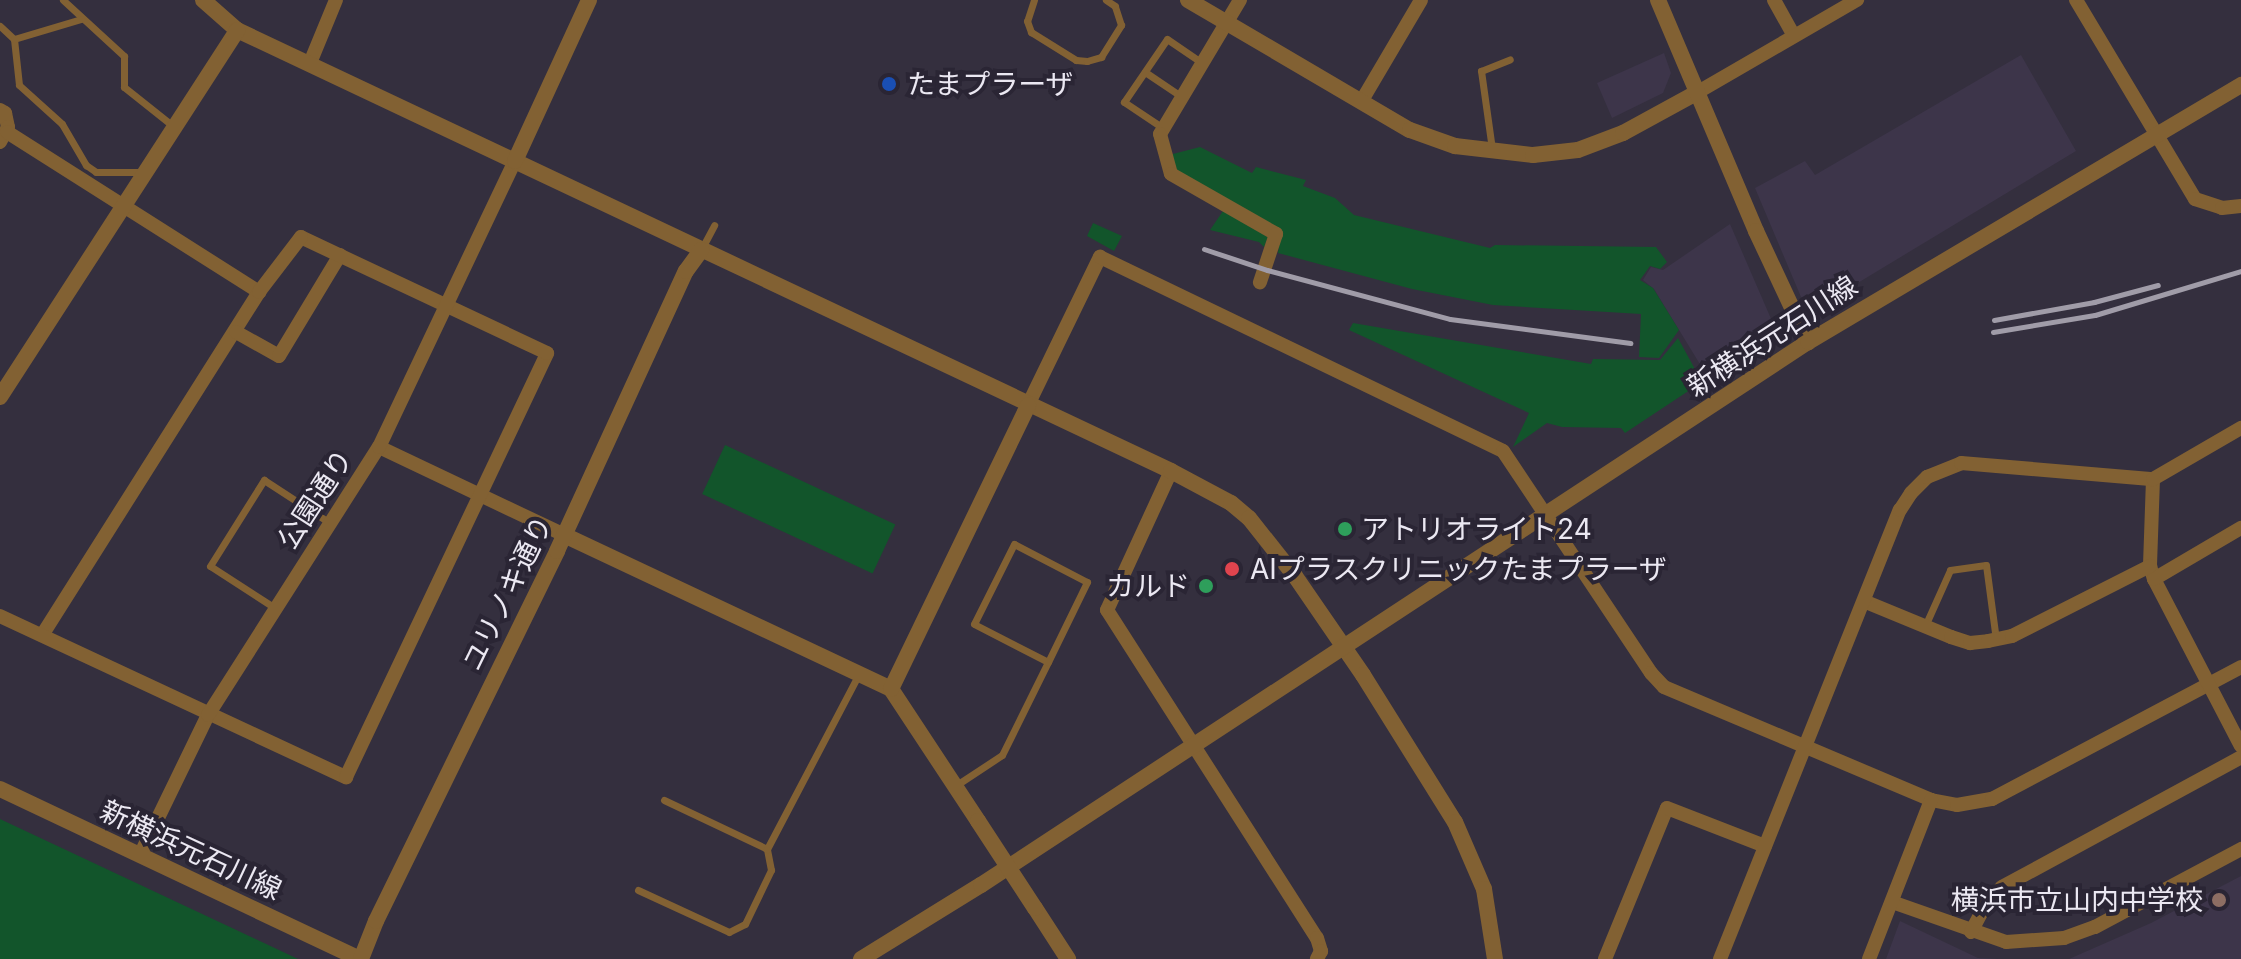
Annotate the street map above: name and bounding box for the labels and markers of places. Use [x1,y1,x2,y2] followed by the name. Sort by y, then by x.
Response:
[907,67,1075,101] place label: たまプラーザ
[878,73,900,95] marker: たまプラーザ
[1361,512,1592,546] place label: アトリオライト24
[1336,520,1354,538] marker: アトリオライト24
[1250,552,1669,586] place label: AIプラスクリニックたまプラーザ
[1221,558,1243,580] marker: AIプラスクリニックたまプラーザ
[1106,569,1190,603] place label: カルド
[1197,577,1215,595] marker: カルド
[1951,883,2203,917] place label: 横浜市立山内中学校
[2210,891,2228,909] marker: 横浜市立山内中学校

